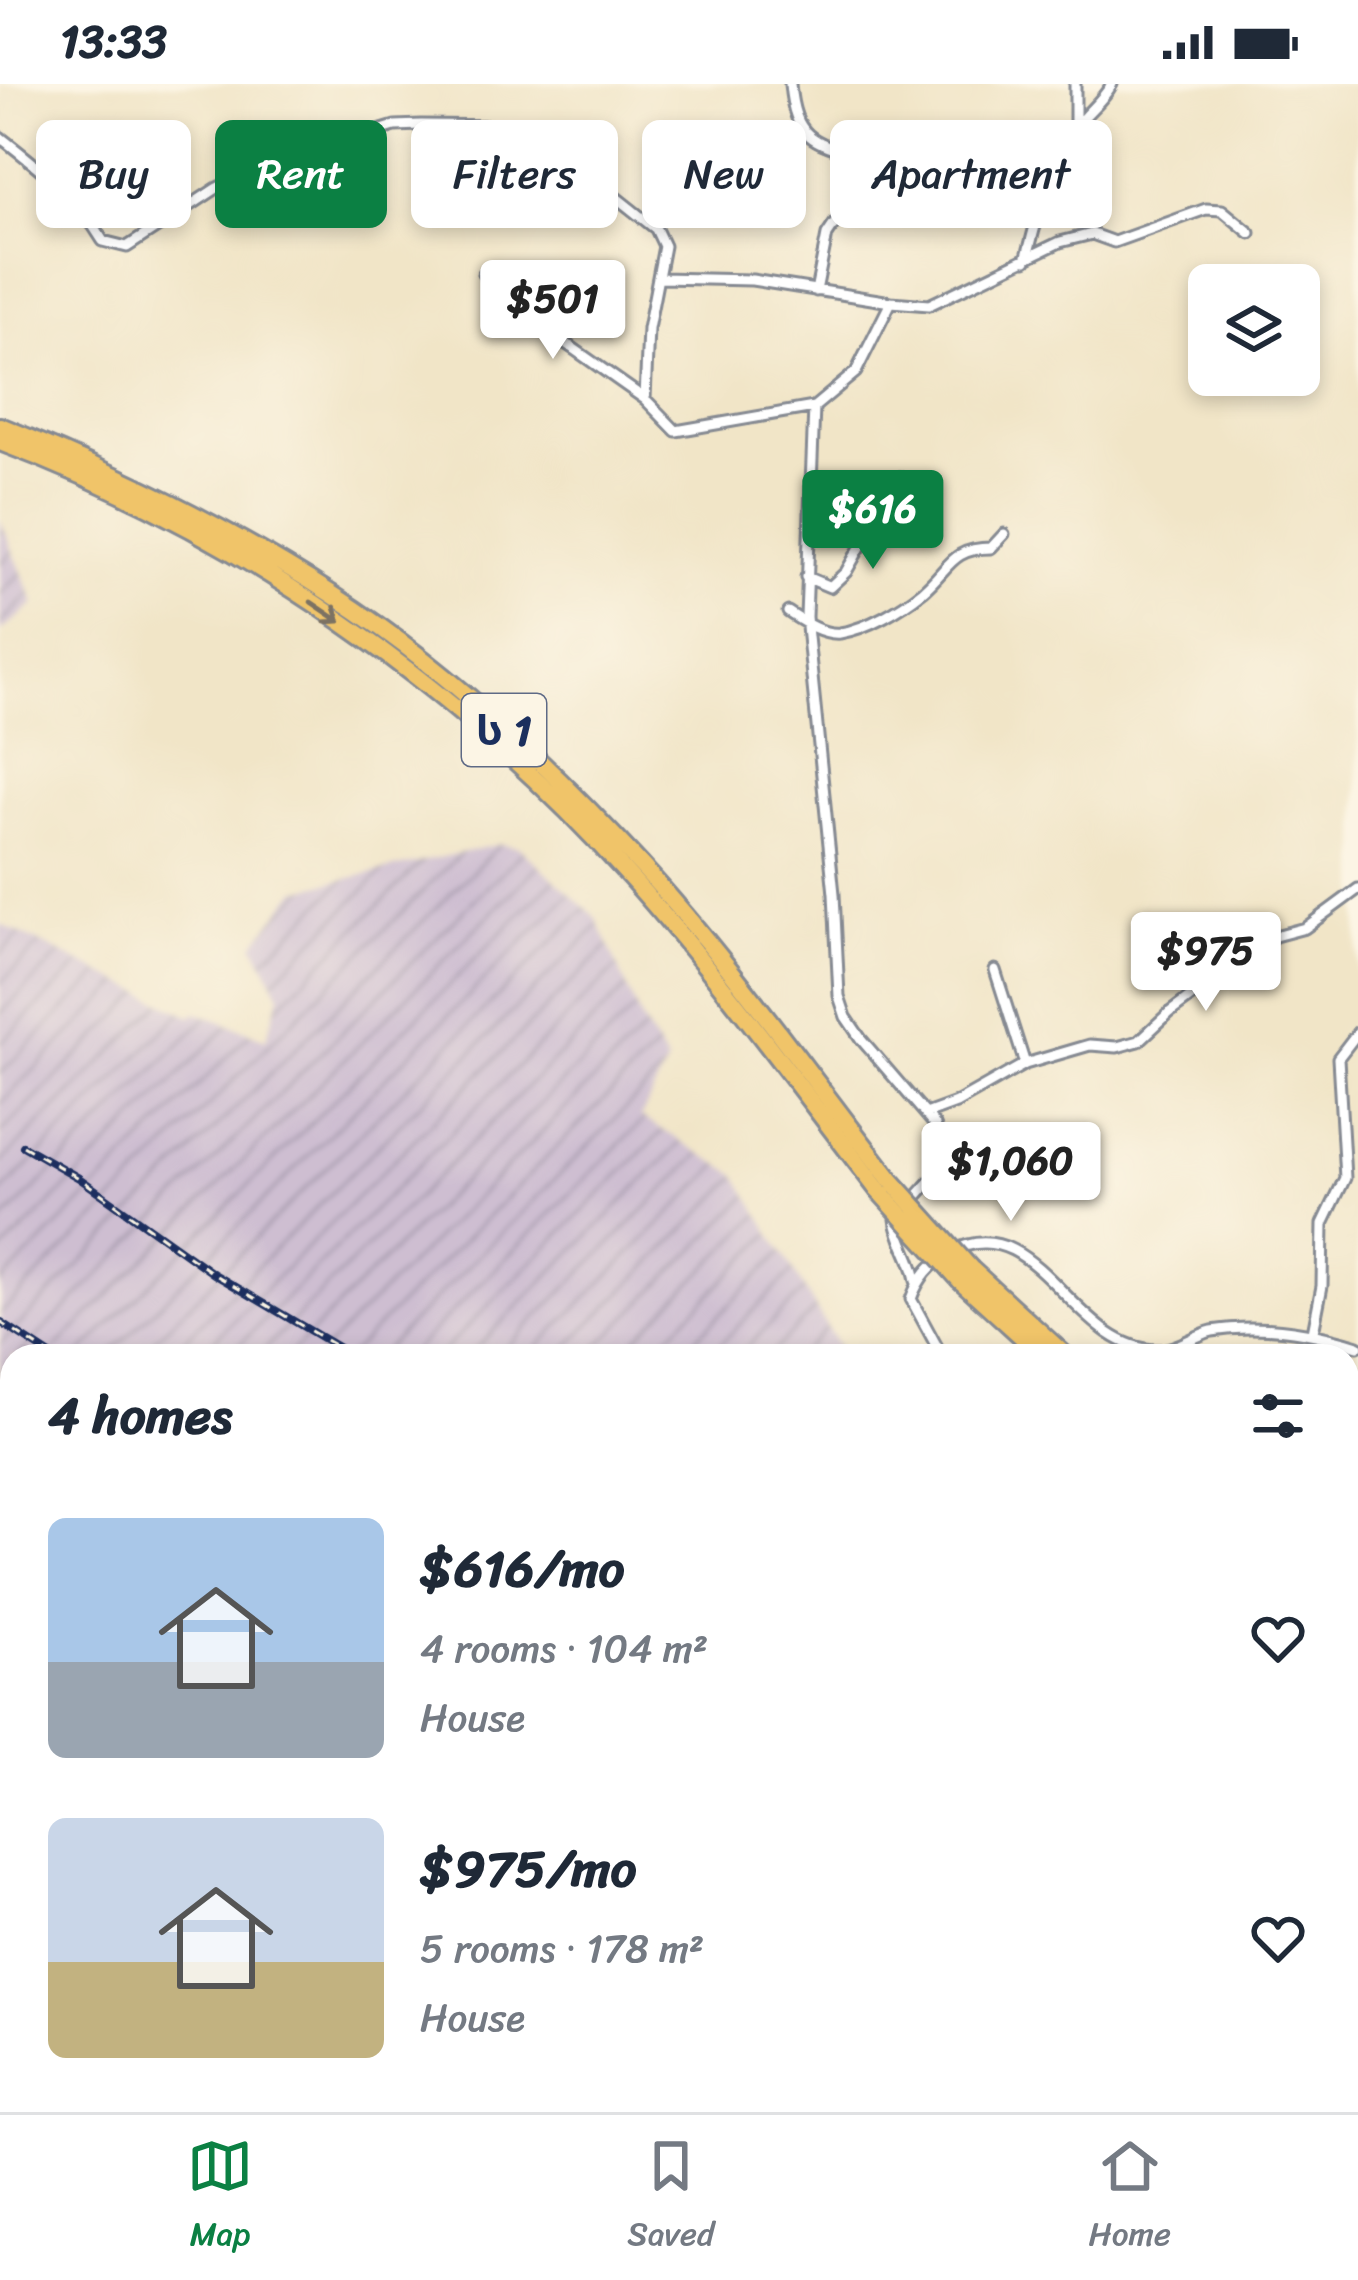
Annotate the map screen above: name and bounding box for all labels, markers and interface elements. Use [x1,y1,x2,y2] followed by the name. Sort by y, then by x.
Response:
[60,2,167,82] text: 13:33
[36,120,191,228] chip: Buy
[215,120,387,228] chip: Rent
[411,120,618,228] chip: Filters
[642,120,806,228] chip: New
[830,120,1112,228] chip: Apartment
[482,260,624,362] pin: $501
[507,264,599,333] text: $501
[1188,264,1320,396] map controls
[1188,264,1320,396] button: layers
[802,470,944,572] pin: $616
[829,474,917,543] text: $616
[309,600,343,625] one-way arrow
[462,694,546,766] road number: ს 1
[1135,912,1277,1014] pin: $975
[1158,916,1254,985] text: $975
[913,1122,1109,1224] pin: $1,060
[949,1126,1073,1195] text: $1,060
[48,1371,232,1461] text: 4 homes
[1245,1383,1311,1449] icon: filters
[420,1524,625,1614] text: $616/mo
[144,1566,288,1710] icon: home
[1245,1605,1311,1671] icon: heart
[420,1614,708,1683] text: 4 rooms · 104 m²
[420,1683,525,1752] text: House
[420,1824,636,1914] text: $975/mo
[144,1866,288,2010] icon: home
[1245,1905,1311,1971] icon: heart
[420,1914,704,1983] text: 5 rooms · 178 m²
[420,1983,525,2052] text: House
[187,2133,253,2263] tab: Map
[627,2133,714,2263] tab: Saved
[1088,2133,1171,2263] tab: Home

